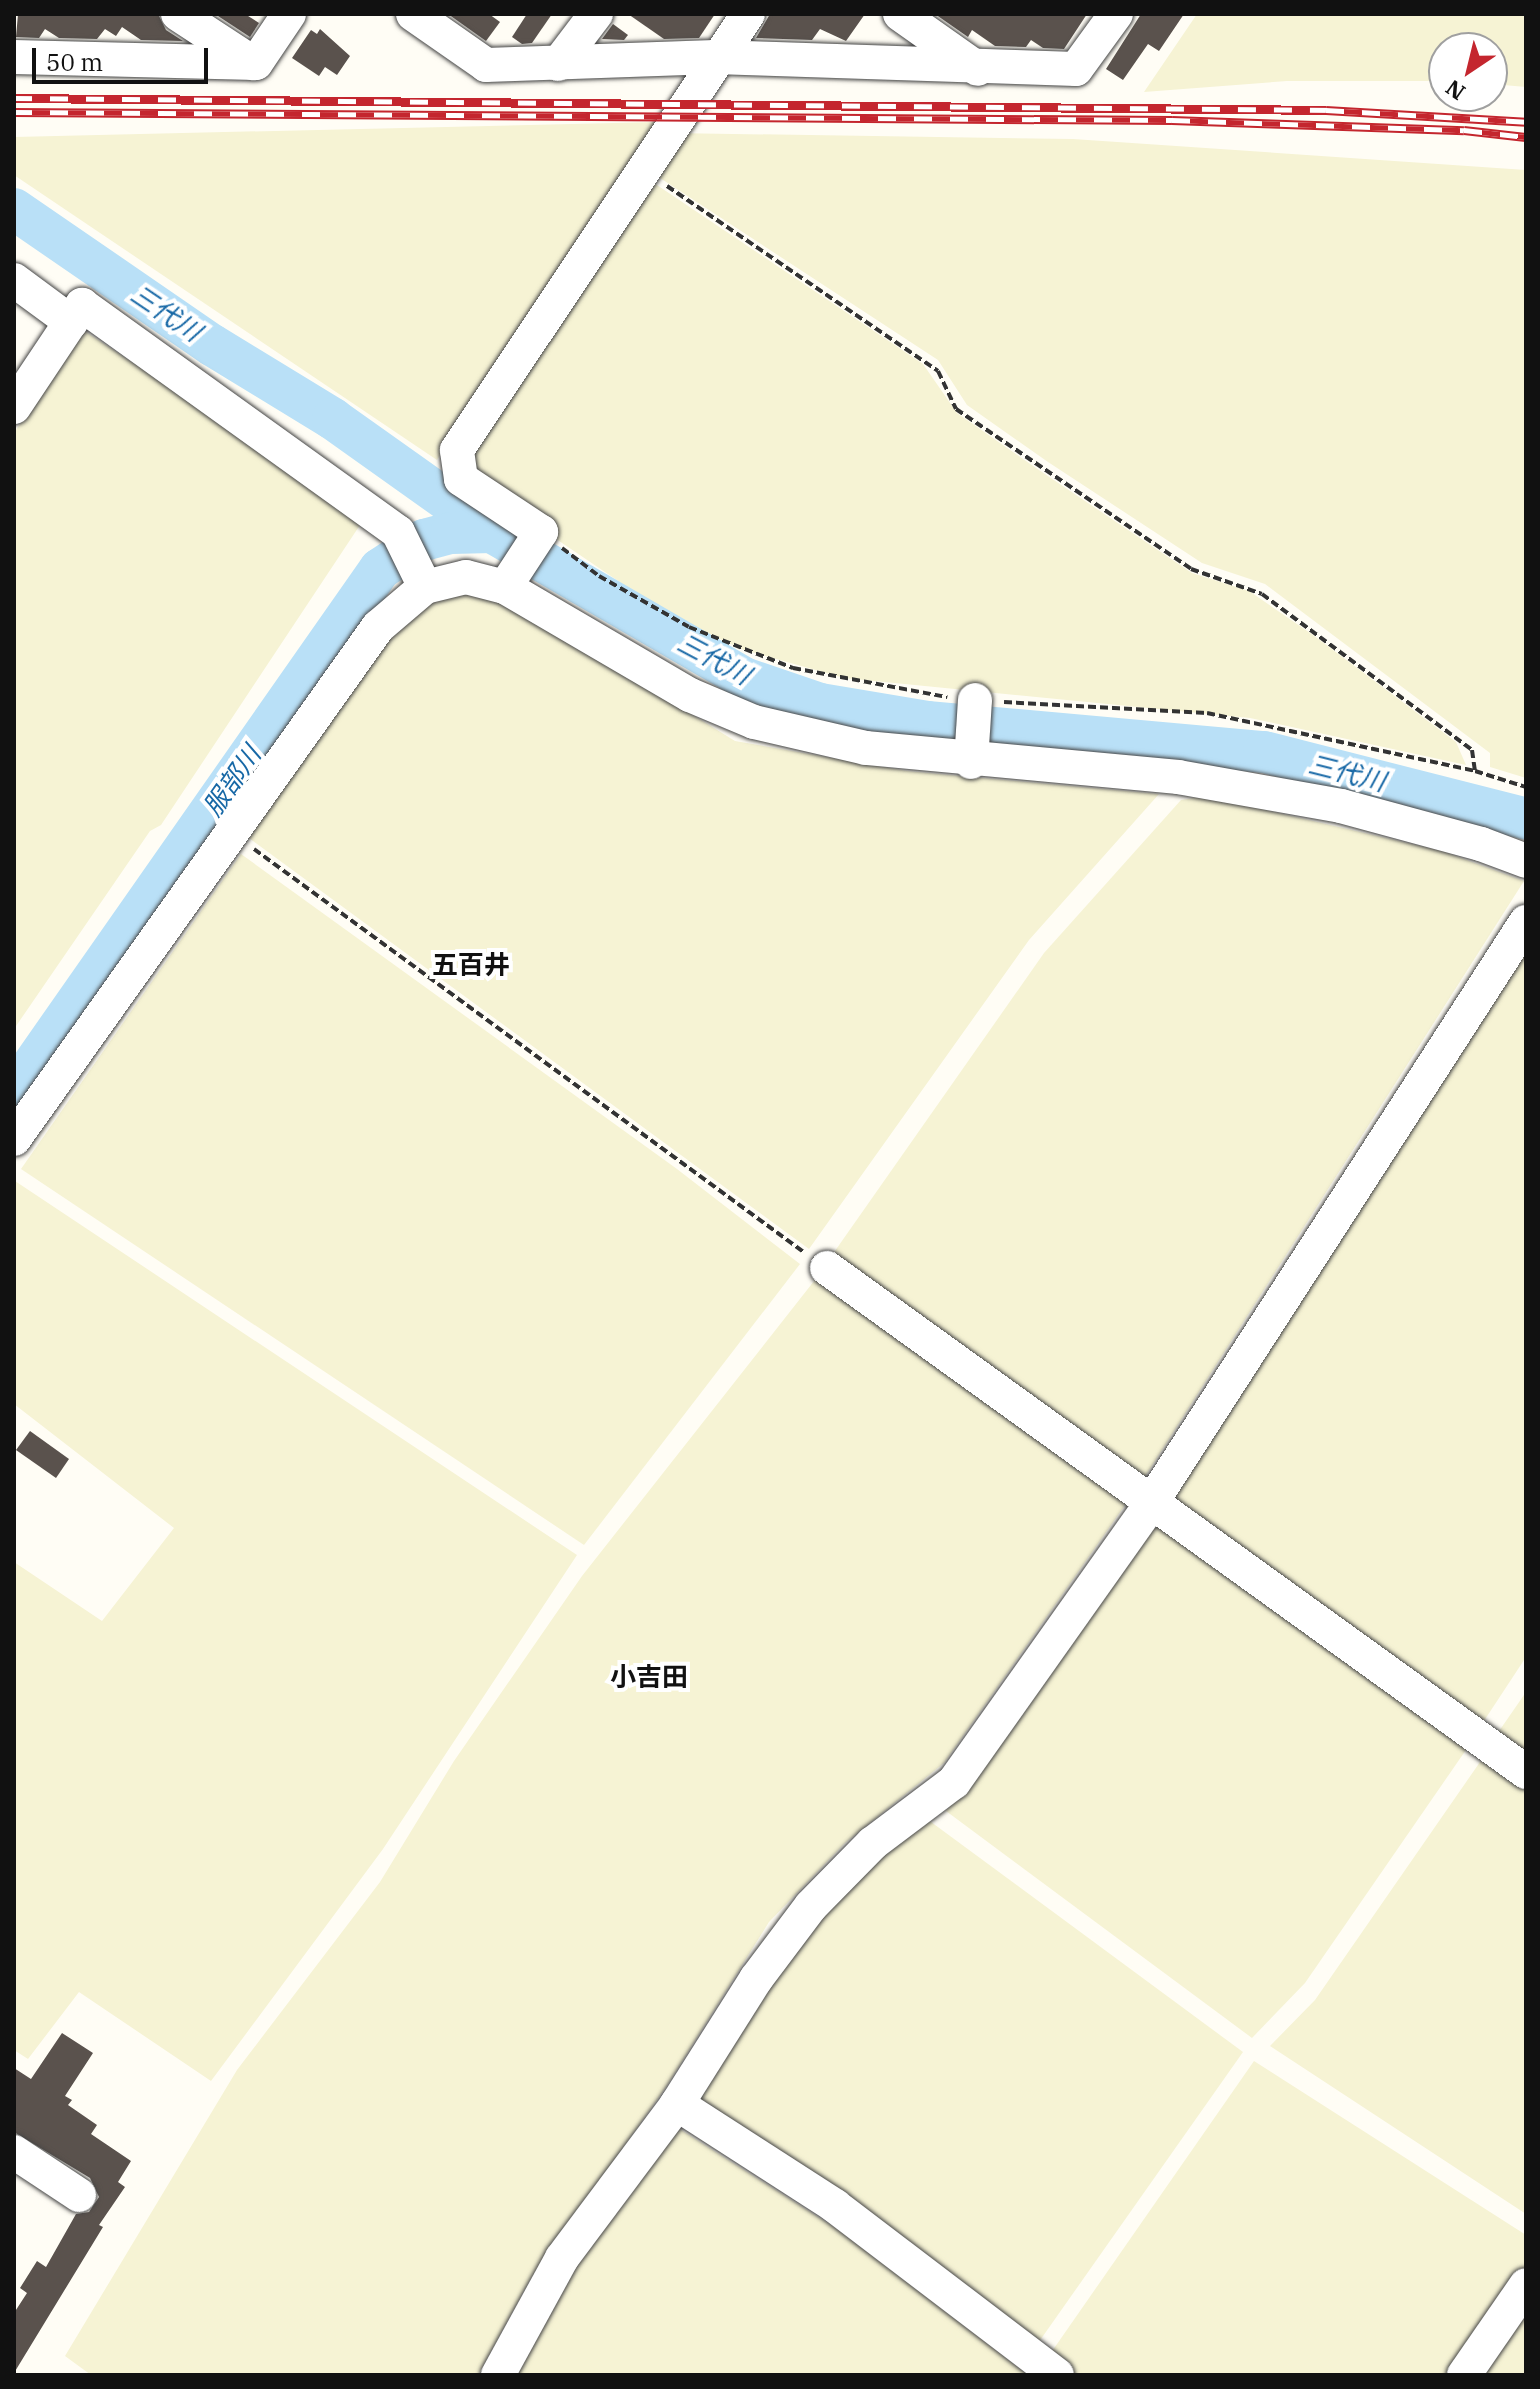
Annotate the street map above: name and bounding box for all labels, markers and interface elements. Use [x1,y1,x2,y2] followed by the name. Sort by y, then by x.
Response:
[36,32,212,82] scale bar
[1428,32,1508,112] north arrow
[46,46,103,78] text: 50 m
[1440,74,1471,107] text: N
[125,278,207,348] water label: 三代川
[672,627,756,691] water label: 三代川
[197,740,267,822] water label: 服部川
[1305,748,1389,798] water label: 三代川
[432,949,510,981] district label: 五百井
[610,1661,688,1693] district label: 小吉田

